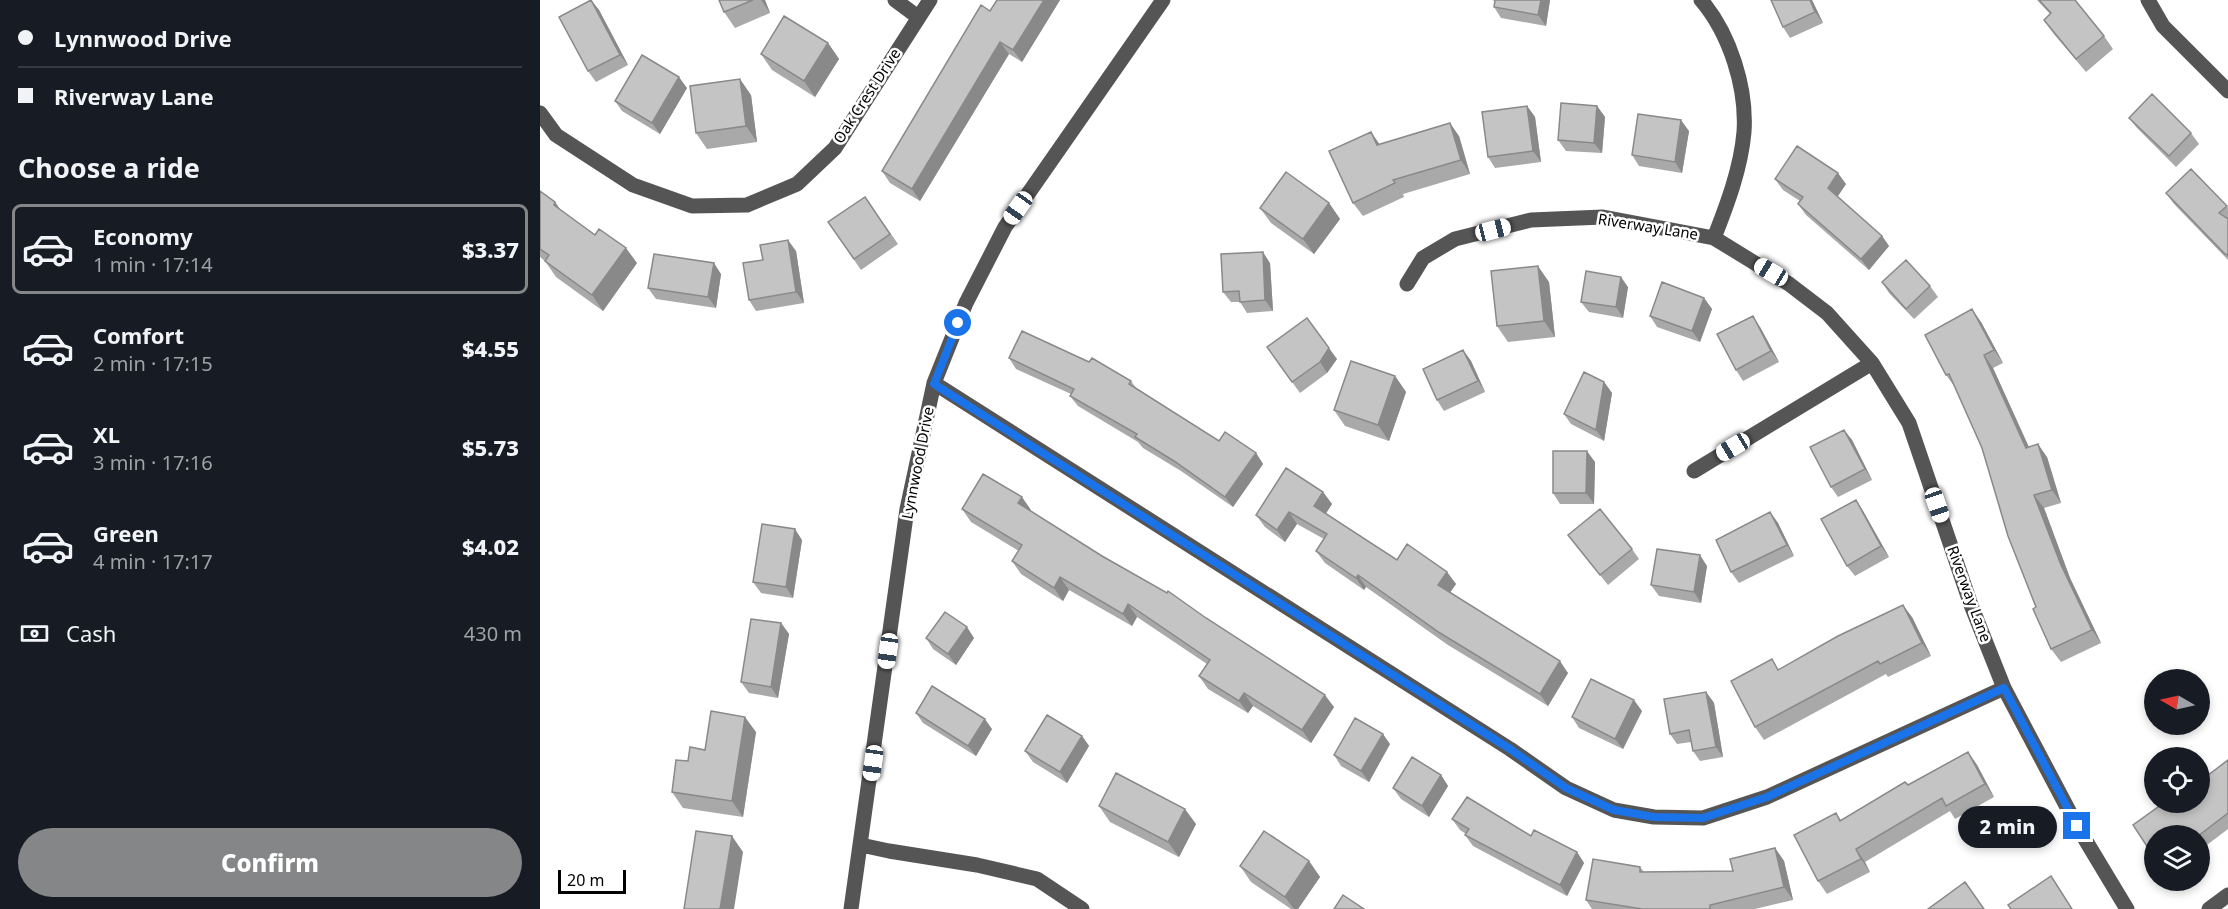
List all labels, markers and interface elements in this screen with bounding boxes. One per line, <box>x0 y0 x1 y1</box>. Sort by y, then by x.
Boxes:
text: Lynnwood Drive <box>54 23 232 53</box>
street label: Oak Crest Drive <box>828 44 904 147</box>
text: Riverway Lane <box>54 81 214 111</box>
text: Choose a ride <box>18 149 200 186</box>
car <box>1000 188 1036 228</box>
street label: Riverway Lane <box>1597 208 1700 244</box>
car <box>1473 217 1513 243</box>
text: Economy <box>93 221 192 251</box>
icon: car <box>21 222 75 276</box>
text: $3.37 <box>462 234 519 264</box>
text: 1 min · 17:14 <box>93 251 213 278</box>
car <box>1751 255 1791 289</box>
route start <box>944 309 971 336</box>
text: Comfort <box>93 320 184 350</box>
icon: car <box>21 321 75 375</box>
text: $4.55 <box>462 333 519 363</box>
text: 2 min · 17:15 <box>93 350 213 377</box>
street label: Lynnwood Drive <box>896 405 938 521</box>
text: XL <box>93 419 120 449</box>
icon: car <box>21 420 75 474</box>
car <box>1713 430 1753 464</box>
text: $5.73 <box>462 432 519 462</box>
text: 3 min · 17:16 <box>93 449 213 476</box>
car <box>1923 485 1951 525</box>
text: Green <box>93 518 159 548</box>
icon: car <box>21 519 75 573</box>
text: $4.02 <box>462 531 519 561</box>
street label: Riverway Lane <box>1943 543 1997 645</box>
text: 4 min · 17:17 <box>93 548 213 575</box>
icon: cash <box>18 617 51 650</box>
text: Cash <box>66 618 116 648</box>
text: 430 m <box>464 620 522 647</box>
car <box>877 632 899 670</box>
north arrow <box>2144 669 2210 735</box>
map controls <box>2144 669 2210 891</box>
car <box>862 744 884 782</box>
button: locate <box>2144 747 2210 813</box>
callout: 2 min <box>1957 805 2056 847</box>
route end <box>2063 812 2090 839</box>
text: 2 min <box>1980 813 2035 840</box>
button: layers <box>2144 825 2210 891</box>
button: Confirm <box>18 828 522 897</box>
scale bar <box>558 867 626 894</box>
text: 20 m <box>567 869 604 891</box>

